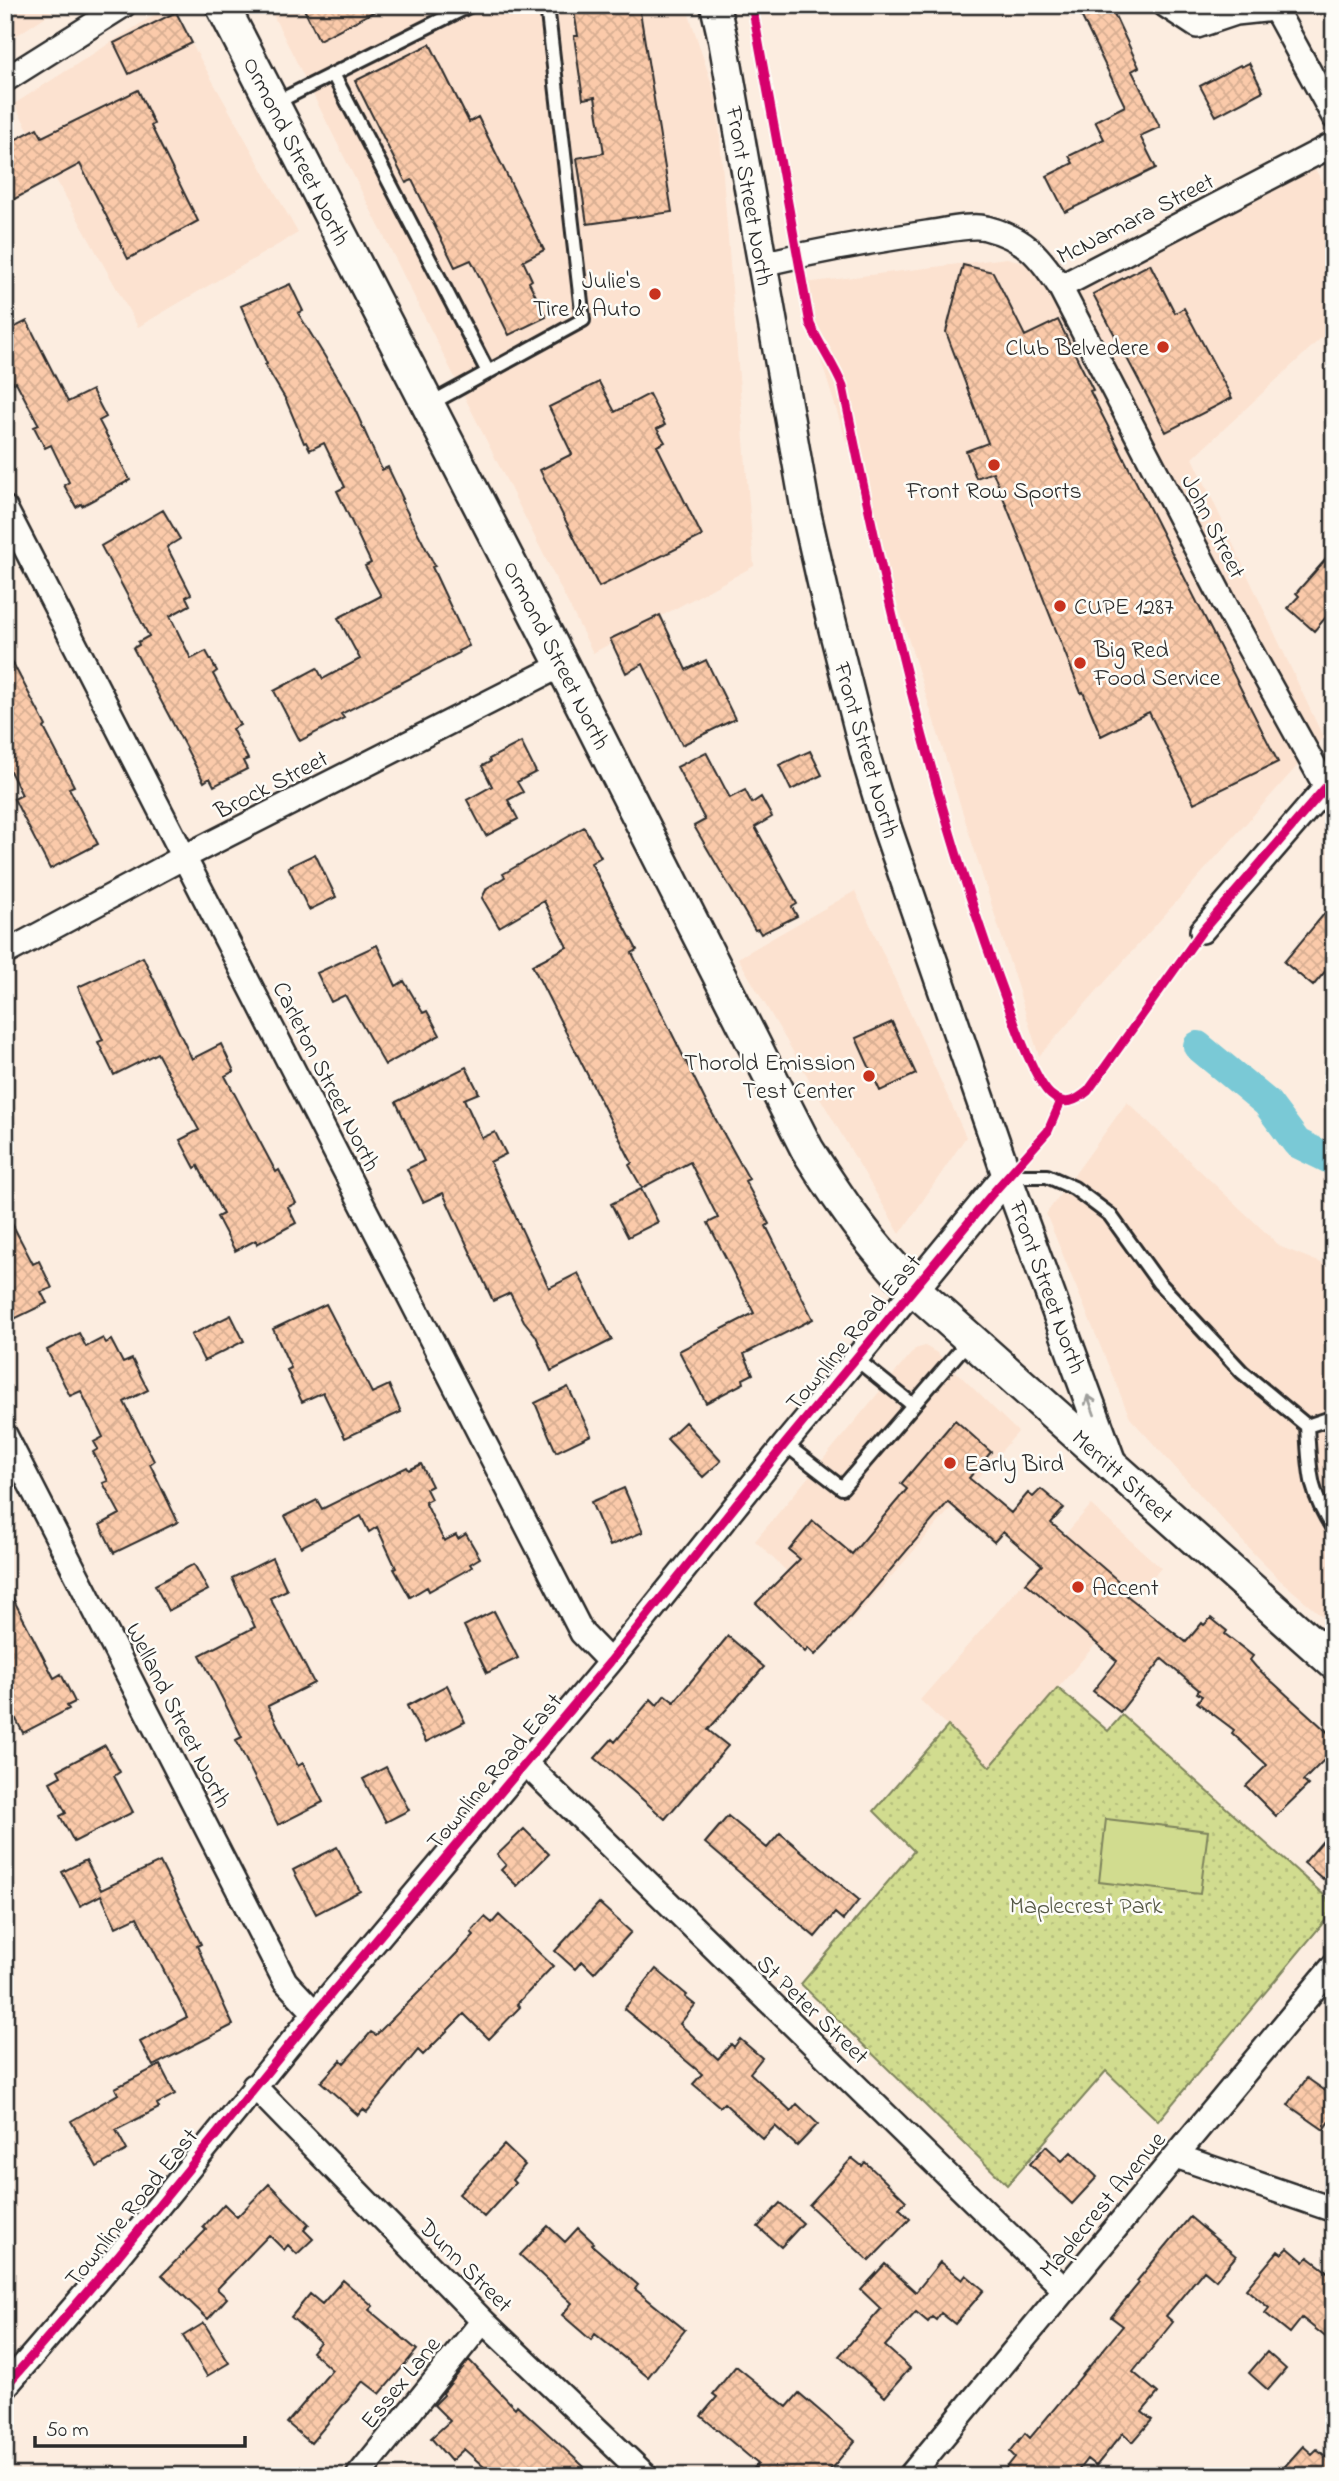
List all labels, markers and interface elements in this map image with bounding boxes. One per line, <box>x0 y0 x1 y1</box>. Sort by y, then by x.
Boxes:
street label: Ormond Street North <box>232 52 358 253</box>
street label: Front Street North <box>714 103 781 289</box>
street label: McNamara Street <box>1051 165 1221 275</box>
place label: Julie's Tire & Auto <box>533 265 641 328</box>
marker: Julie's Tire & Auto <box>647 286 663 302</box>
place label: Club Belvedere <box>1005 332 1149 367</box>
marker: Club Belvedere <box>1155 339 1171 355</box>
marker: Front Row Sports <box>986 457 1002 473</box>
street label: John Street <box>1170 469 1253 586</box>
place label: Front Row Sports <box>905 475 1082 510</box>
street label: Ormond Street North <box>492 556 618 757</box>
place label: CUPE 1287 <box>1074 591 1174 626</box>
marker: CUPE 1287 <box>1052 598 1068 614</box>
place label: Big Red Food Service <box>1093 634 1221 697</box>
marker: Big Red Food Service <box>1072 655 1088 671</box>
street label: Front Street North <box>822 658 906 843</box>
street label: Brock Street <box>208 743 335 830</box>
street label: Carleton Street North <box>262 976 388 1178</box>
place label: Thorold Emission Test Center <box>684 1047 856 1110</box>
marker: Thorold Emission Test Center <box>861 1068 877 1084</box>
street label: Front Street North <box>998 1196 1093 1379</box>
street label: Townline Road East <box>779 1247 931 1420</box>
one-way arrow <box>1084 1395 1096 1417</box>
street label: Merritt Street <box>1062 1422 1180 1533</box>
place label: Early Bird <box>964 1448 1064 1484</box>
marker: Early Bird <box>942 1455 958 1471</box>
place label: Accent <box>1092 1572 1159 1607</box>
marker: Accent <box>1070 1579 1086 1595</box>
street label: Welland Street North <box>115 1617 239 1815</box>
street label: Townline Road East <box>420 1686 572 1859</box>
park label: Maplecrest Park <box>1009 1890 1163 1925</box>
street label: St Peter Street <box>747 1948 876 2074</box>
street label: Townline Road East <box>58 2121 208 2296</box>
street label: Maplecrest Avenue <box>1032 2125 1176 2286</box>
street label: Dunn Street <box>408 2211 520 2322</box>
street label: Essex Lane <box>353 2329 451 2438</box>
scale bar <box>35 2404 245 2448</box>
text: 50 m <box>46 2416 89 2446</box>

